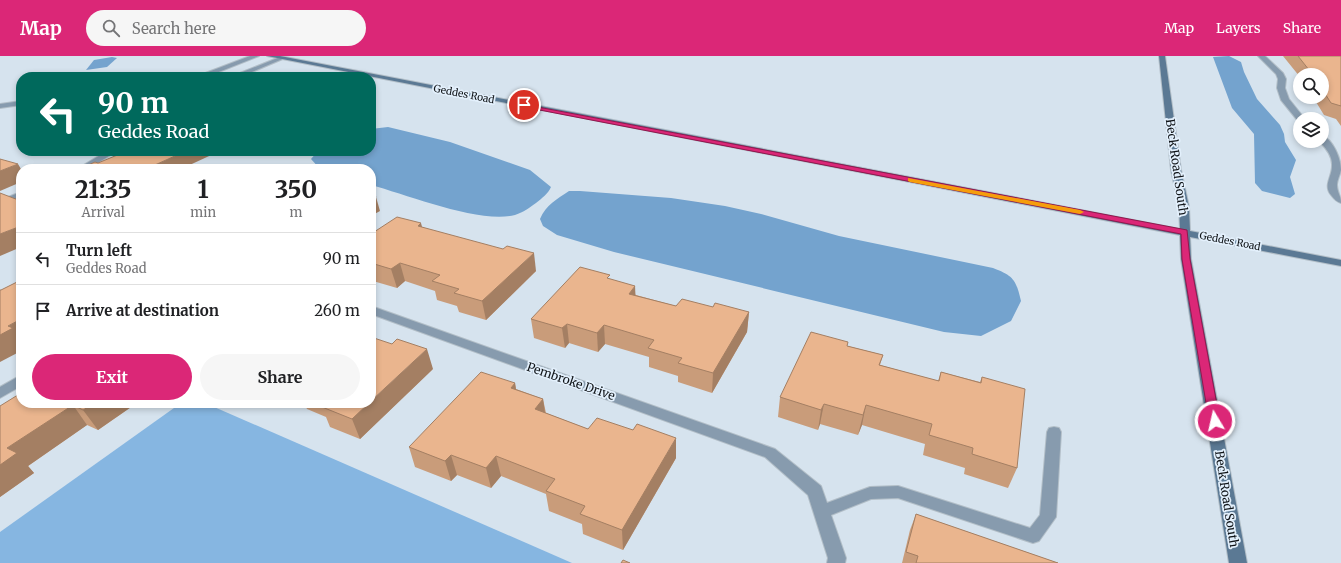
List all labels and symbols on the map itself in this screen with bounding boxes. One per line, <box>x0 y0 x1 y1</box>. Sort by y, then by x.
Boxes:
street label: Geddes Road <box>432 82 496 106</box>
pin <box>507 88 541 122</box>
street label: Beck Road South <box>1163 118 1191 216</box>
street label: Geddes Road <box>1198 229 1262 253</box>
street label: Pembroke Drive <box>525 359 617 403</box>
position arrow <box>1194 400 1236 442</box>
street label: Beck Road South <box>1212 450 1242 548</box>

